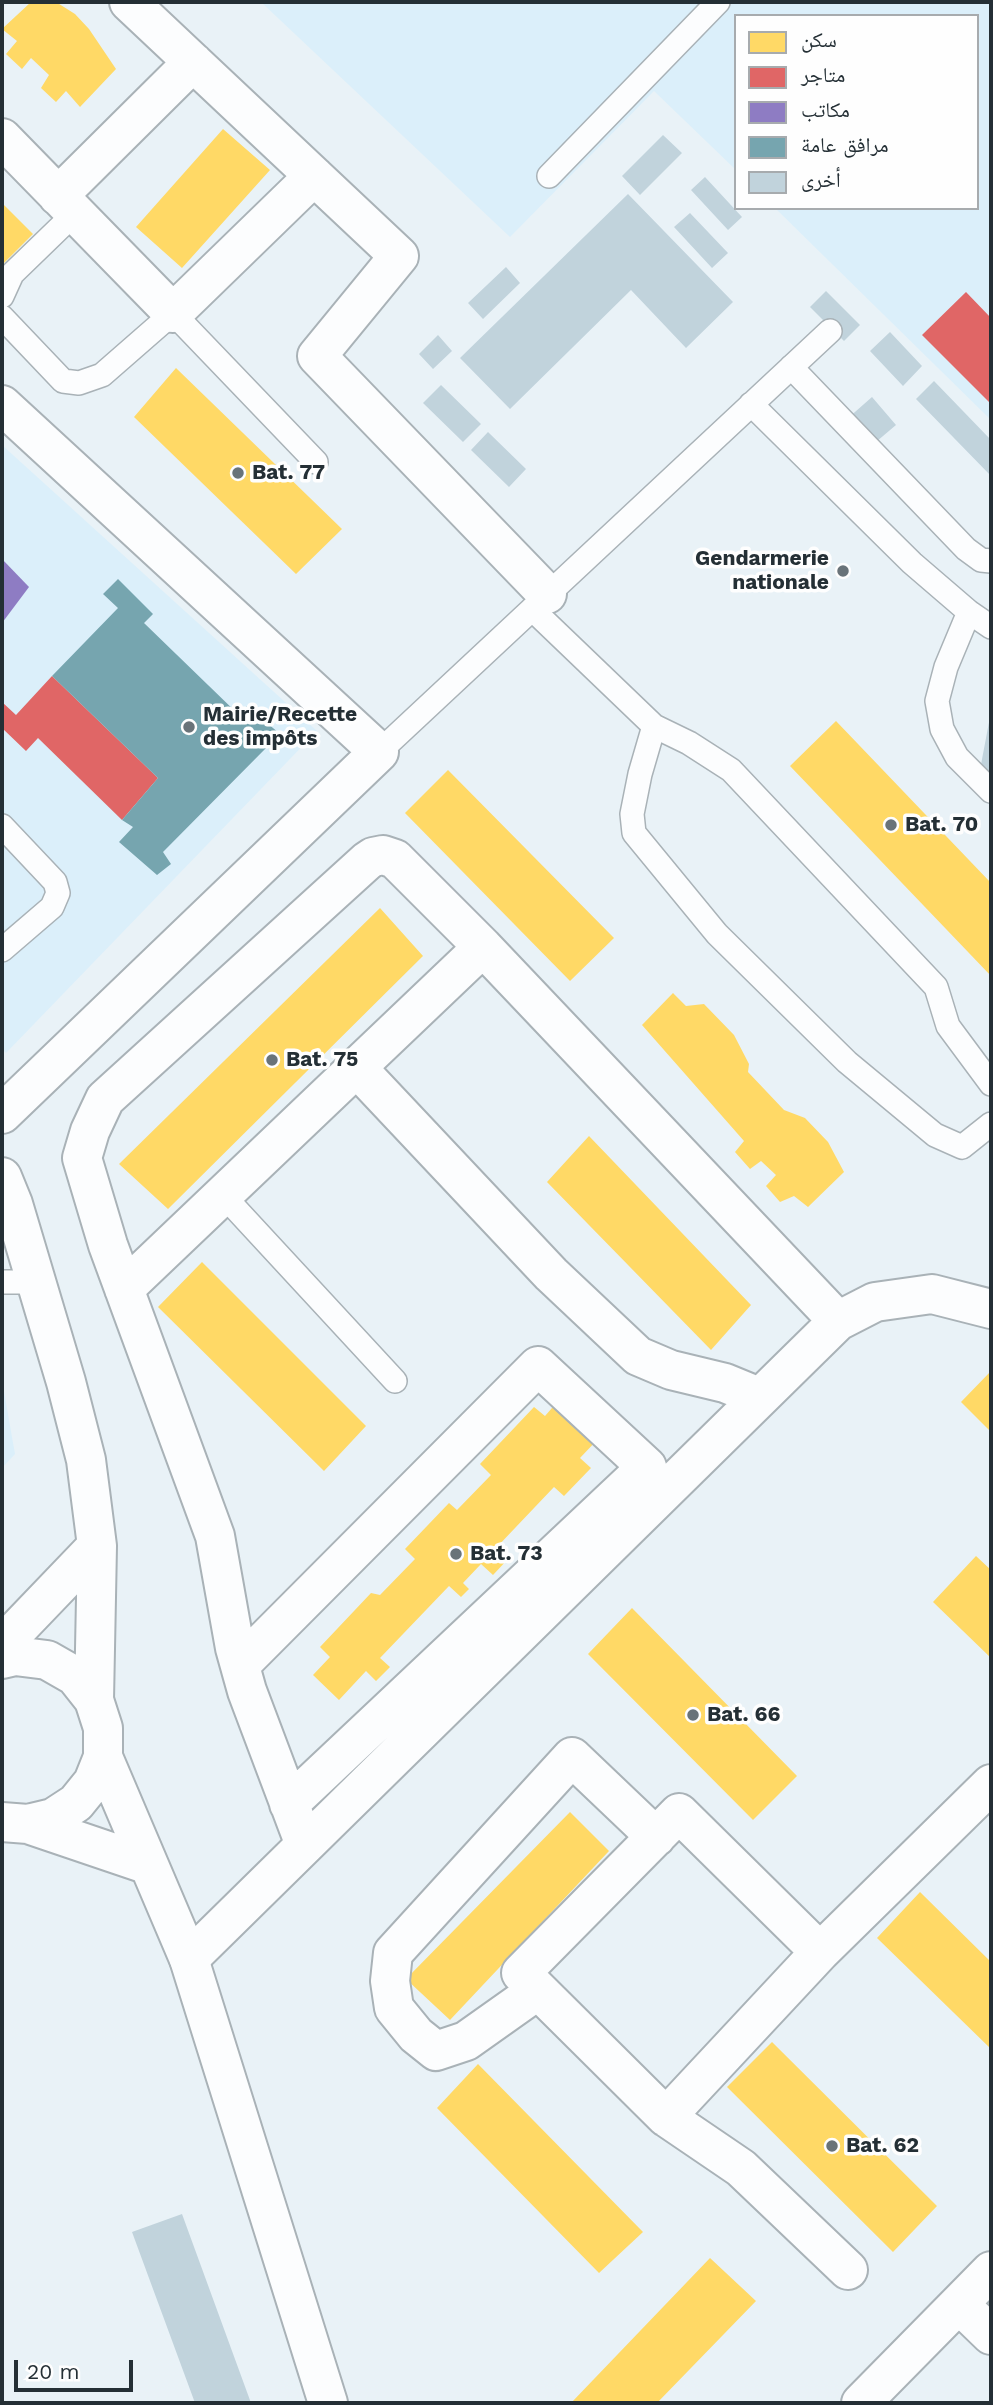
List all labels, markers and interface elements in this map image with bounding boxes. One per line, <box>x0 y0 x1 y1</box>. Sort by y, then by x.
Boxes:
legend <box>734 14 979 210</box>
text: سكن <box>801 27 837 52</box>
text: متاجر <box>801 62 845 87</box>
text: مكاتب <box>801 97 850 122</box>
text: مرافق عامة <box>801 132 889 157</box>
text: أخرى <box>801 167 841 192</box>
place label: Bat. 77 <box>252 460 325 486</box>
marker: Bat. 77 <box>230 465 246 481</box>
place label: Gendarmerie nationale <box>695 546 829 596</box>
marker: Gendarmerie nationale <box>835 563 851 579</box>
place label: Mairie/Recette des impôts <box>203 702 357 752</box>
marker: Mairie/Recette des impôts <box>181 719 197 735</box>
place label: Bat. 70 <box>905 812 978 838</box>
marker: Bat. 70 <box>883 817 899 833</box>
place label: Bat. 75 <box>286 1047 358 1073</box>
marker: Bat. 75 <box>264 1052 280 1068</box>
place label: Bat. 73 <box>470 1541 543 1567</box>
marker: Bat. 73 <box>448 1546 464 1562</box>
place label: Bat. 66 <box>707 1702 780 1728</box>
marker: Bat. 66 <box>685 1707 701 1723</box>
place label: Bat. 62 <box>846 2133 919 2159</box>
marker: Bat. 62 <box>824 2138 840 2154</box>
scale bar <box>18 2346 136 2390</box>
text: 20 m <box>27 2359 79 2384</box>

